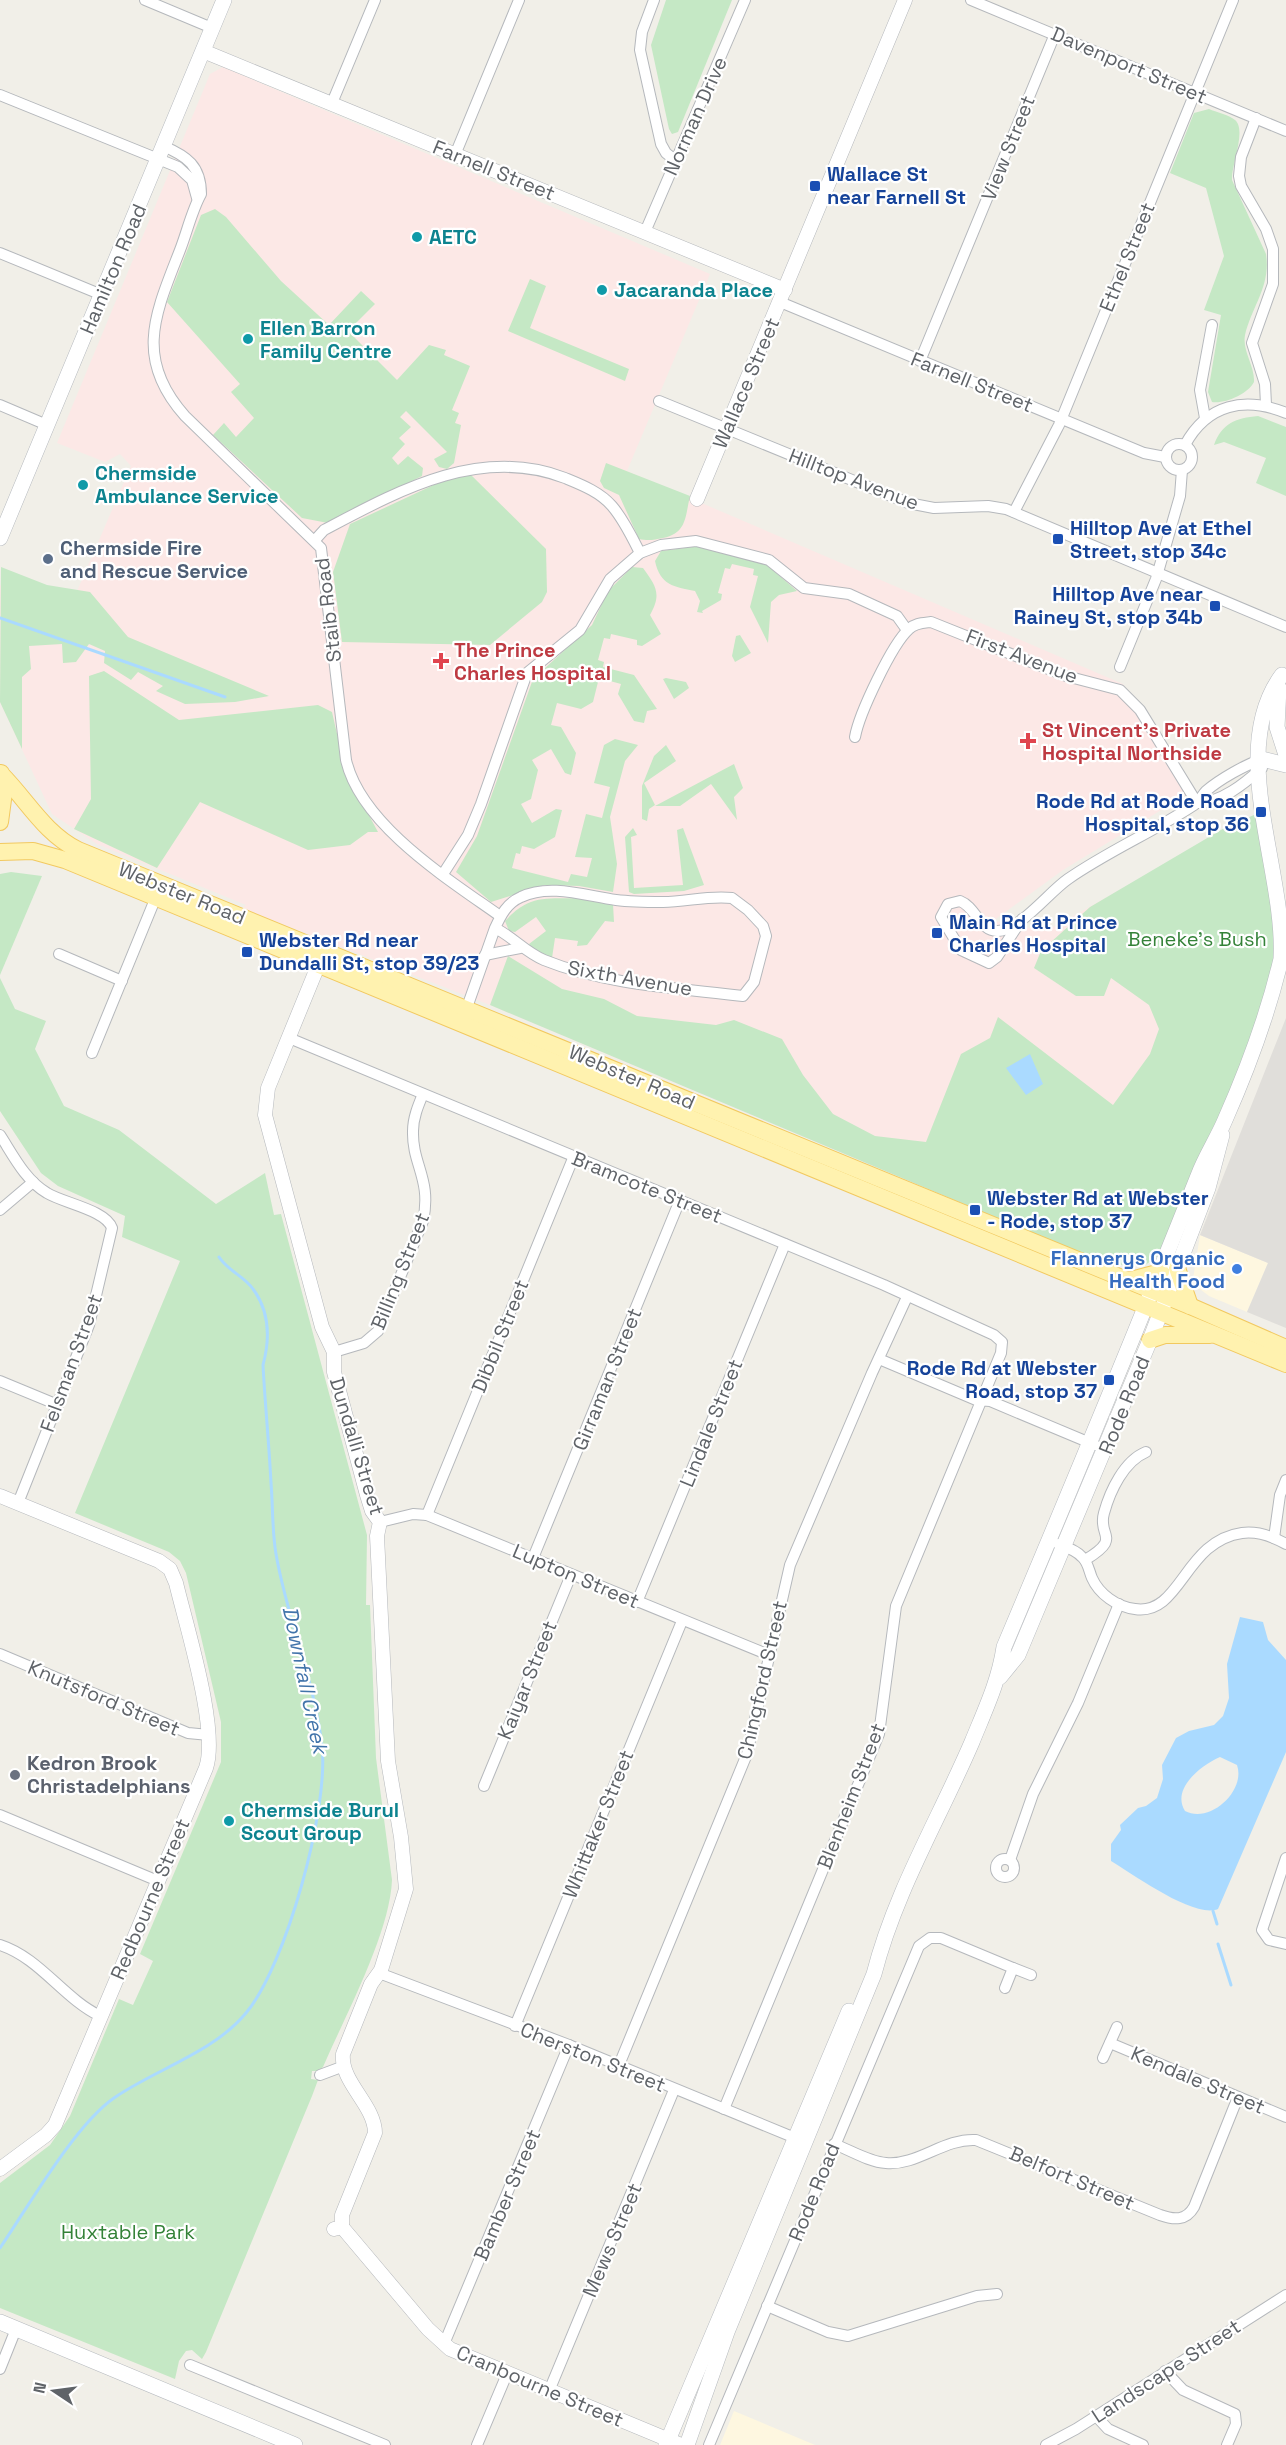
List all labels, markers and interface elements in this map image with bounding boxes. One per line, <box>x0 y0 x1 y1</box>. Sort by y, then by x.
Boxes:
street label: Davenport Street <box>1047 20 1211 110</box>
street label: Norman Drive <box>657 53 733 179</box>
street label: View Street <box>975 92 1041 204</box>
street label: Farnell Street <box>429 134 559 206</box>
place label: Wallace St near Farnell St <box>827 161 966 210</box>
marker: Wallace St near Farnell St <box>808 179 822 193</box>
street label: Ethel Street <box>1093 198 1161 316</box>
street label: Hamilton Road <box>74 200 152 338</box>
place label: AETC <box>429 224 477 250</box>
marker: AETC <box>410 230 424 244</box>
place label: Jacaranda Place <box>614 277 773 303</box>
marker: Jacaranda Place <box>595 283 609 297</box>
street label: Wallace Street <box>707 314 785 452</box>
place label: Ellen Barron Family Centre <box>260 315 392 364</box>
marker: Ellen Barron Family Centre <box>241 332 255 346</box>
street label: Farnell Street <box>907 346 1037 418</box>
street label: Hilltop Avenue <box>785 442 923 516</box>
place label: Chermside Ambulance Service <box>95 460 279 509</box>
marker: Chermside Ambulance Service <box>76 478 90 492</box>
place label: Hilltop Ave at Ethel Street, stop 34c <box>1070 515 1252 564</box>
marker: Hilltop Ave at Ethel Street, stop 34c <box>1051 532 1065 546</box>
place label: Chermside Fire and Rescue Service <box>60 535 248 584</box>
marker: Chermside Fire and Rescue Service <box>41 552 55 566</box>
street label: Staib Road <box>309 556 347 664</box>
place label: Hilltop Ave near Rainey St, stop 34b <box>1014 581 1203 630</box>
marker: Hilltop Ave near Rainey St, stop 34b <box>1208 599 1222 613</box>
street label: First Avenue <box>962 623 1082 689</box>
place label: The Prince Charles Hospital <box>454 637 611 686</box>
marker: The Prince Charles Hospital <box>432 652 450 670</box>
place label: St Vincent's Private Hospital Northside <box>1042 717 1231 766</box>
marker: St Vincent's Private Hospital Northside <box>1019 732 1037 750</box>
place label: Rode Rd at Rode Road Hospital, stop 36 <box>1036 788 1249 837</box>
marker: Rode Rd at Rode Road Hospital, stop 36 <box>1254 805 1268 819</box>
street label: Webster Road <box>115 856 249 930</box>
place label: Main Rd at Prince Charles Hospital <box>949 909 1117 958</box>
marker: Main Rd at Prince Charles Hospital <box>930 926 944 940</box>
park label: Beneke's Bush <box>1127 926 1267 952</box>
place label: Webster Rd near Dundalli St, stop 39/23 <box>259 927 479 976</box>
marker: Webster Rd near Dundalli St, stop 39/23 <box>240 945 254 959</box>
street label: Sixth Avenue <box>566 954 694 1002</box>
street label: Webster Road <box>565 1039 699 1115</box>
street label: Bramcote Street <box>568 1145 726 1229</box>
place label: Webster Rd at Webster - Rode, stop 37 <box>987 1185 1209 1234</box>
marker: Webster Rd at Webster - Rode, stop 37 <box>968 1203 982 1217</box>
street label: Billing Street <box>365 1209 435 1333</box>
place label: Flannerys Organic Health Food <box>1051 1245 1225 1294</box>
marker: Flannerys Organic Health Food <box>1230 1262 1244 1276</box>
street label: Dibbil Street <box>465 1276 535 1396</box>
street label: Felsman Street <box>34 1290 108 1436</box>
street label: Girraman Street <box>567 1304 647 1454</box>
street label: Rode Road <box>1092 1352 1156 1458</box>
street label: Lindale Street <box>674 1355 748 1491</box>
place label: Rode Rd at Webster Road, stop 37 <box>907 1355 1097 1404</box>
marker: Rode Rd at Webster Road, stop 37 <box>1102 1373 1116 1387</box>
street label: Dundalli Street <box>324 1374 390 1518</box>
street label: Lupton Street <box>509 1538 643 1614</box>
street label: Chingford Street <box>731 1598 793 1762</box>
water label: Downfall Creek <box>277 1604 335 1759</box>
street label: Kaiyar Street <box>491 1617 563 1743</box>
street label: Knutsford Street <box>24 1654 184 1742</box>
street label: Blenheim Street <box>811 1719 891 1873</box>
street label: Whittaker Street <box>556 1746 640 1902</box>
place label: Kedron Brook Christadelphians <box>27 1750 191 1799</box>
marker: Kedron Brook Christadelphians <box>8 1768 22 1782</box>
place label: Chermside Burul Scout Group <box>241 1797 399 1846</box>
street label: Redbourne Street <box>104 1814 196 1984</box>
marker: Chermside Burul Scout Group <box>222 1814 236 1828</box>
street label: Cherston Street <box>517 2016 669 2098</box>
street label: Kendale Street <box>1127 2040 1269 2120</box>
street label: Bamber Street <box>468 2125 546 2265</box>
street label: Rode Road <box>782 2139 846 2245</box>
street label: Belfort Street <box>1005 2140 1139 2216</box>
street label: Mews Street <box>576 2179 648 2301</box>
park label: Huxtable Park <box>61 2219 195 2245</box>
street label: Landscape Street <box>1087 2313 1245 2429</box>
street label: Cranbourne Street <box>452 2339 628 2433</box>
north arrow <box>24 2361 84 2421</box>
text: N <box>28 2380 51 2395</box>

